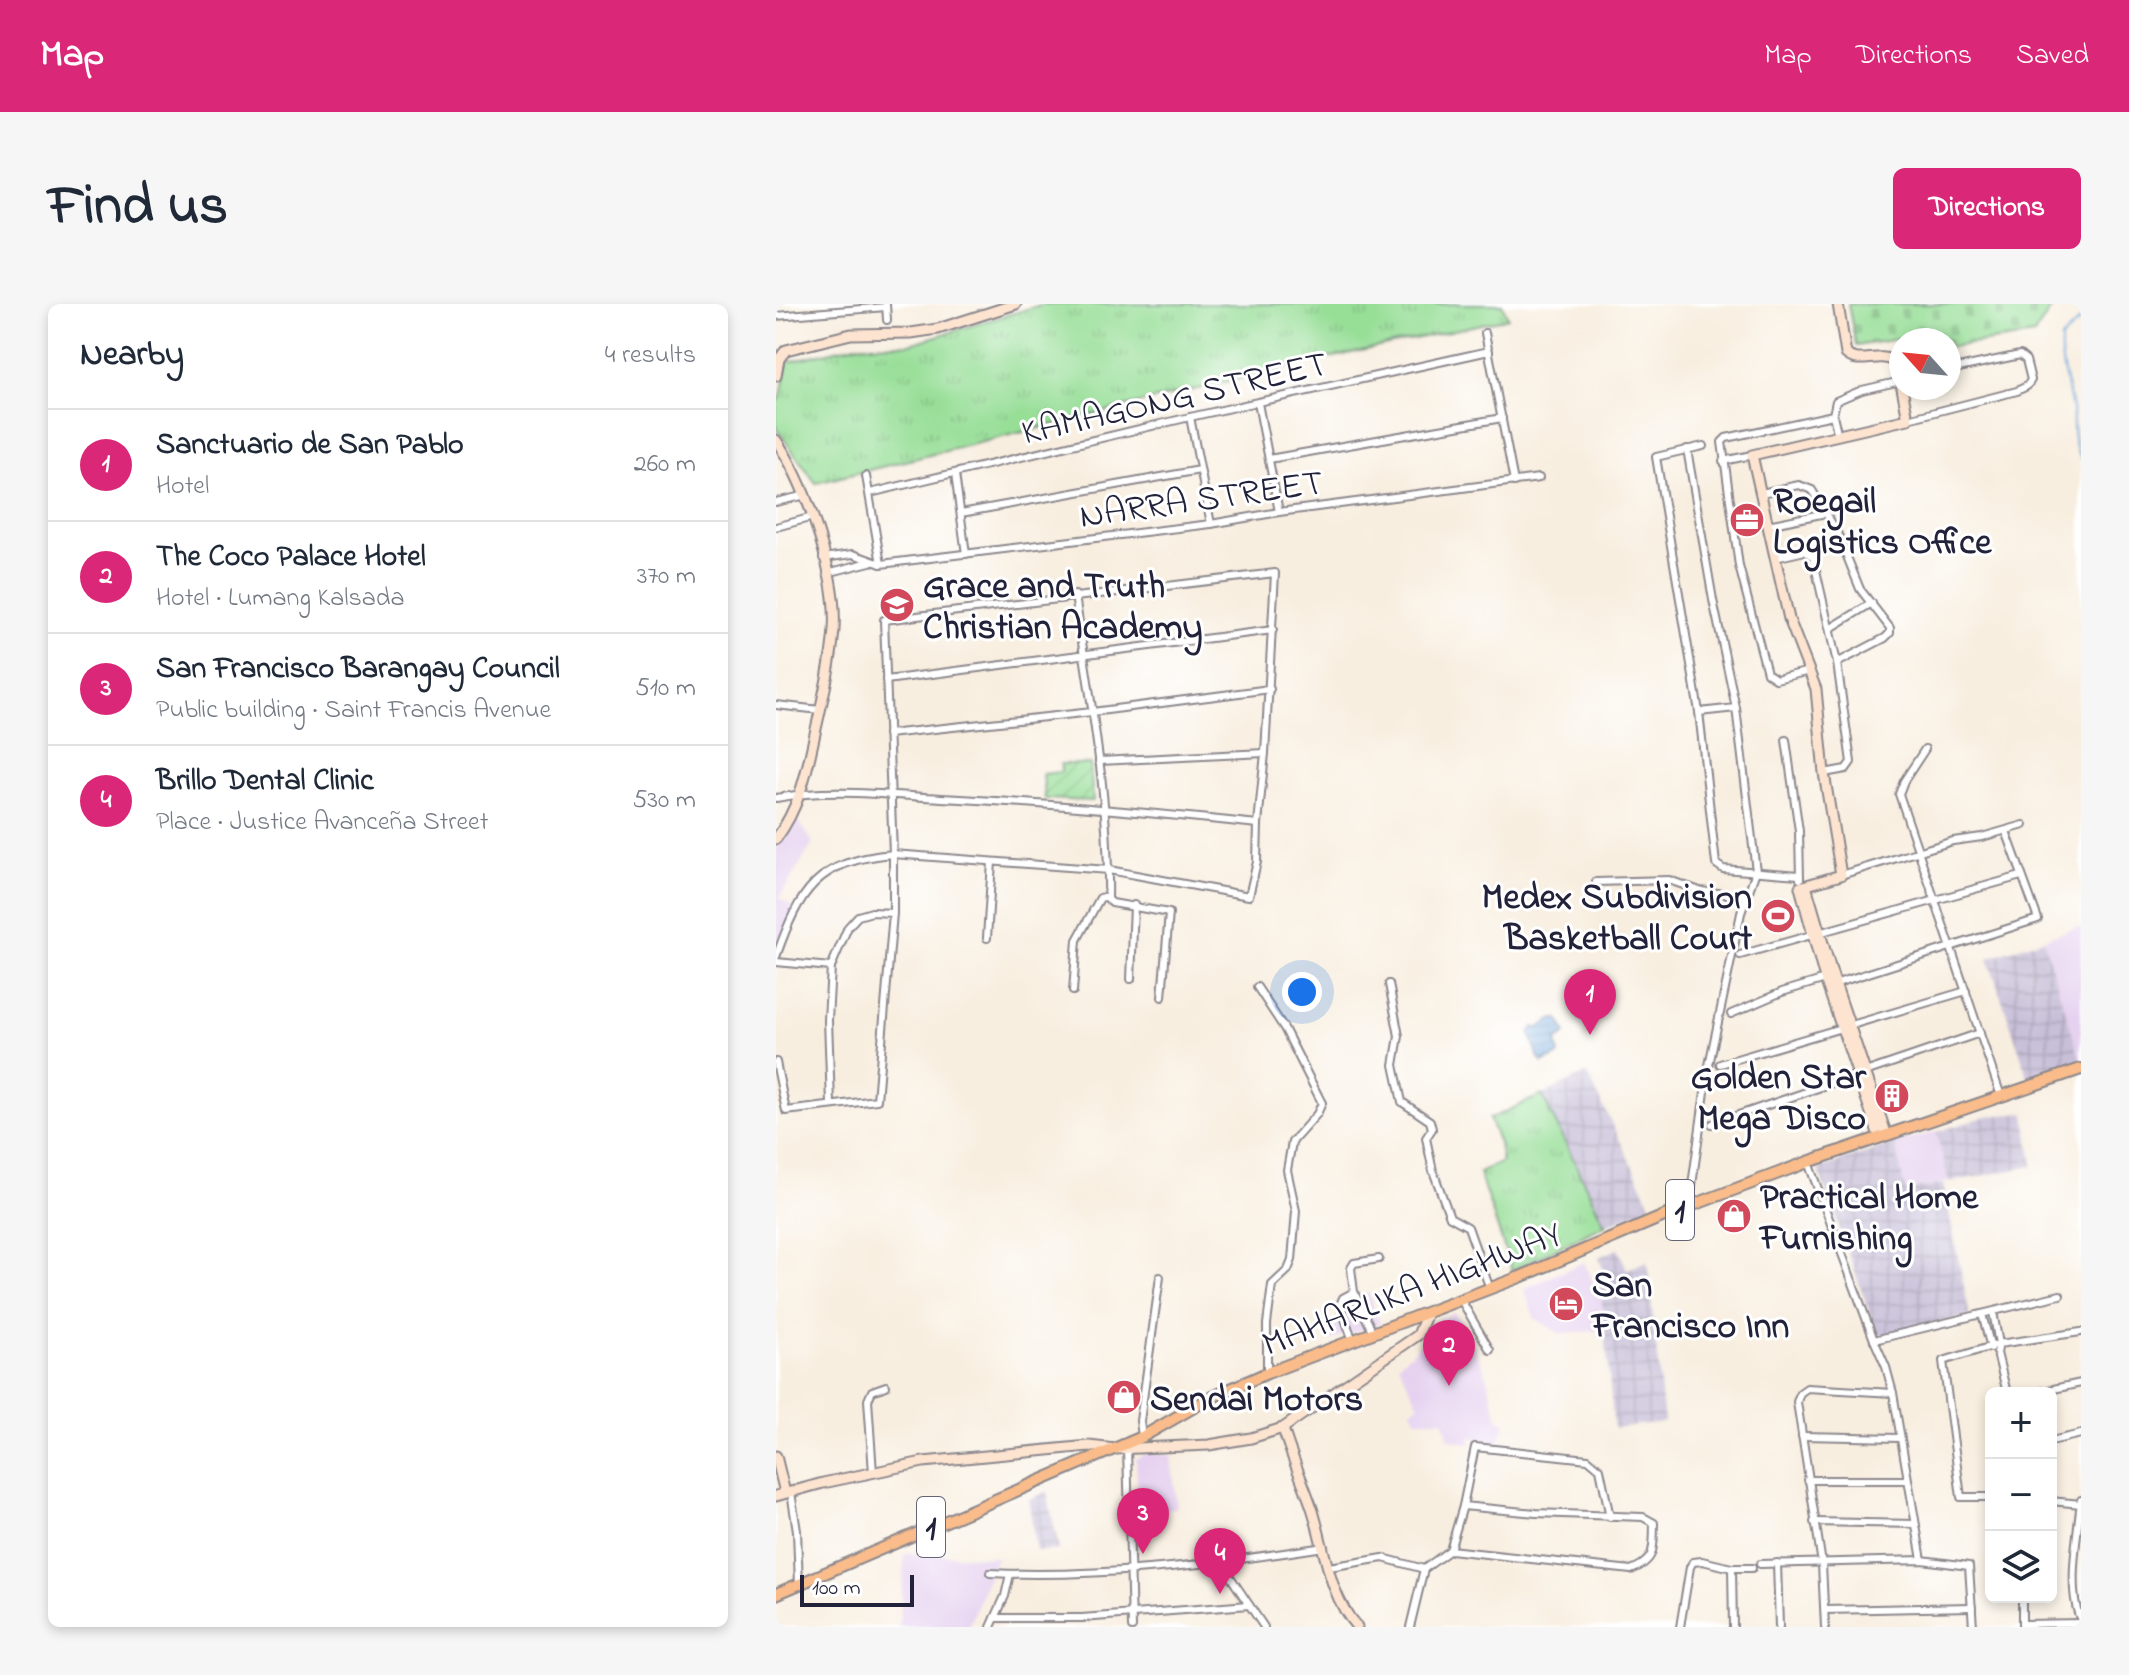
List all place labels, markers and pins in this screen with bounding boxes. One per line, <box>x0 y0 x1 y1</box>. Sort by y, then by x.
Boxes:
place label: Roegail Logistics Office <box>1773 477 1992 572</box>
office icon: Roegail Logistics Office <box>1728 501 1766 539</box>
place label: Grace and Truth Christian Academy <box>923 562 1203 656</box>
school or university icon: Grace and Truth Christian Academy <box>878 586 916 624</box>
place label: Medex Subdivision Basketball Court <box>1482 873 1753 967</box>
sports icon: Medex Subdivision Basketball Court <box>1759 897 1797 935</box>
pin: 1 <box>1564 969 1616 1035</box>
place label: Golden Star Mega Disco <box>1691 1053 1867 1148</box>
building icon: Golden Star Mega Disco <box>1873 1077 1911 1115</box>
place label: Practical Home Furnishing <box>1758 1173 1979 1268</box>
shop icon: Practical Home Furnishing <box>1715 1197 1753 1235</box>
place label: San Francisco Inn <box>1590 1261 1789 1355</box>
hotel icon: San Francisco Inn <box>1547 1285 1585 1323</box>
pin: 2 <box>1423 1320 1475 1386</box>
place label: Sendai Motors <box>1150 1375 1363 1428</box>
shop icon: Sendai Motors <box>1105 1378 1143 1416</box>
pin: 3 <box>1117 1488 1169 1554</box>
pin: 4 <box>1194 1528 1246 1594</box>

